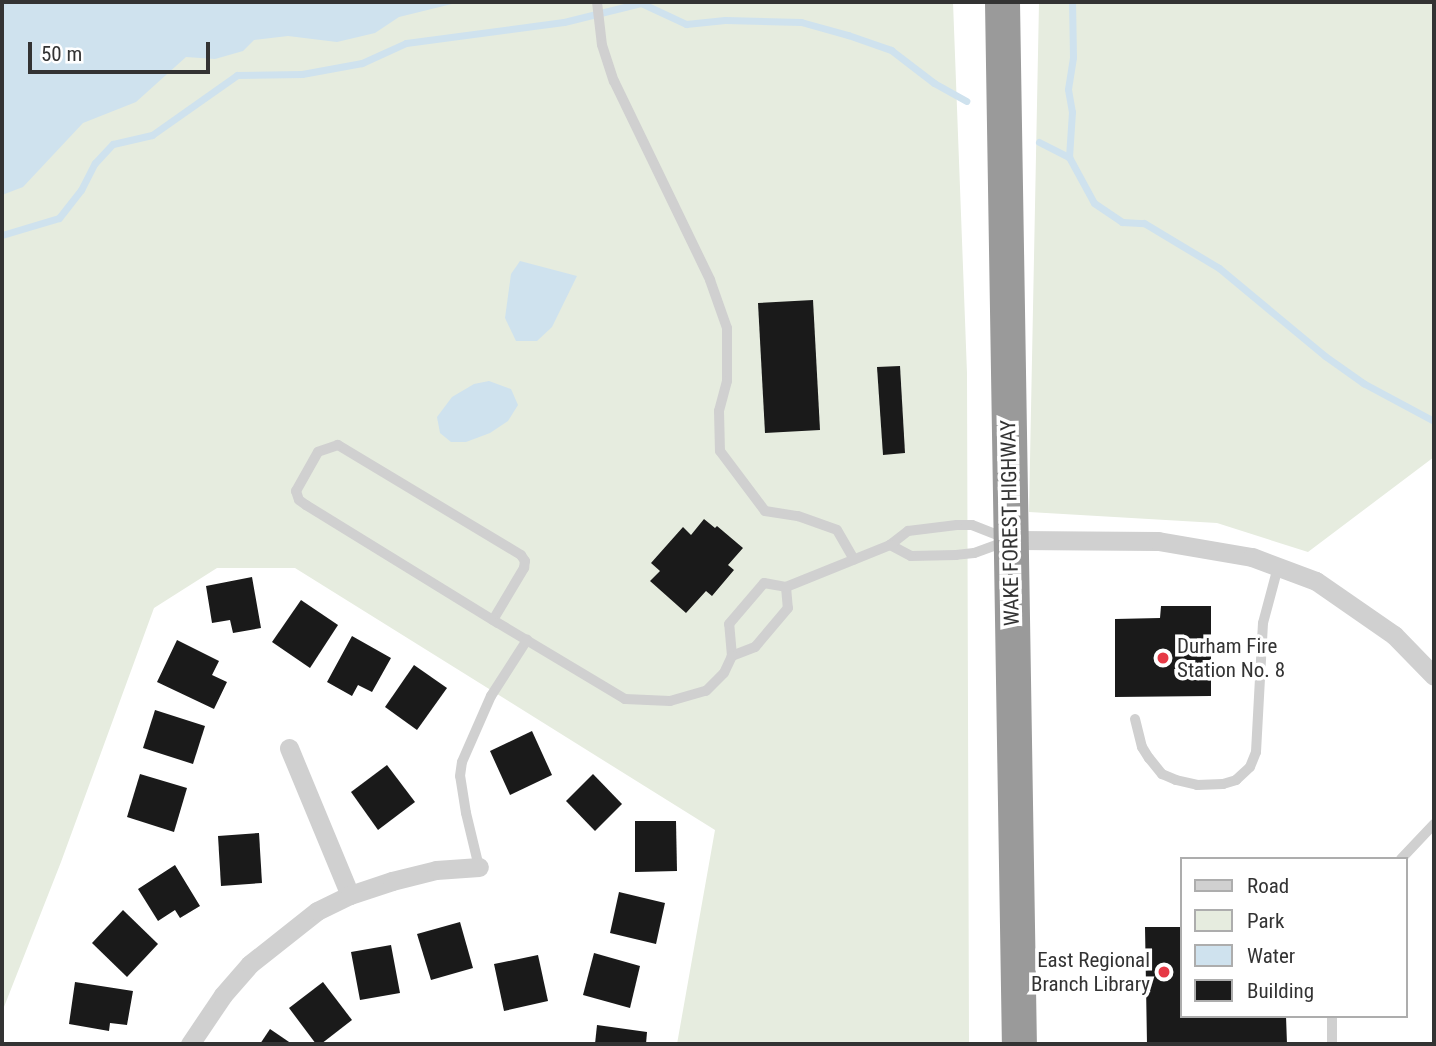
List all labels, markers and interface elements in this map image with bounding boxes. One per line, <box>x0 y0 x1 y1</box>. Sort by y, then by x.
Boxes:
scale bar <box>32 28 214 72</box>
text: 50 m <box>41 42 82 66</box>
street label: WAKE FOREST HIGHWAY <box>996 419 1024 627</box>
place label: Durham Fire Station No. 8 <box>1177 633 1285 683</box>
marker: Durham Fire Station No. 8 <box>1155 650 1171 666</box>
legend <box>1180 857 1408 1018</box>
text: Road <box>1247 874 1289 898</box>
text: Park <box>1247 909 1284 933</box>
text: Water <box>1247 944 1295 968</box>
place label: East Regional Branch Library <box>1031 947 1150 997</box>
marker: East Regional Branch Library <box>1156 964 1172 980</box>
text: Building <box>1247 979 1314 1003</box>

